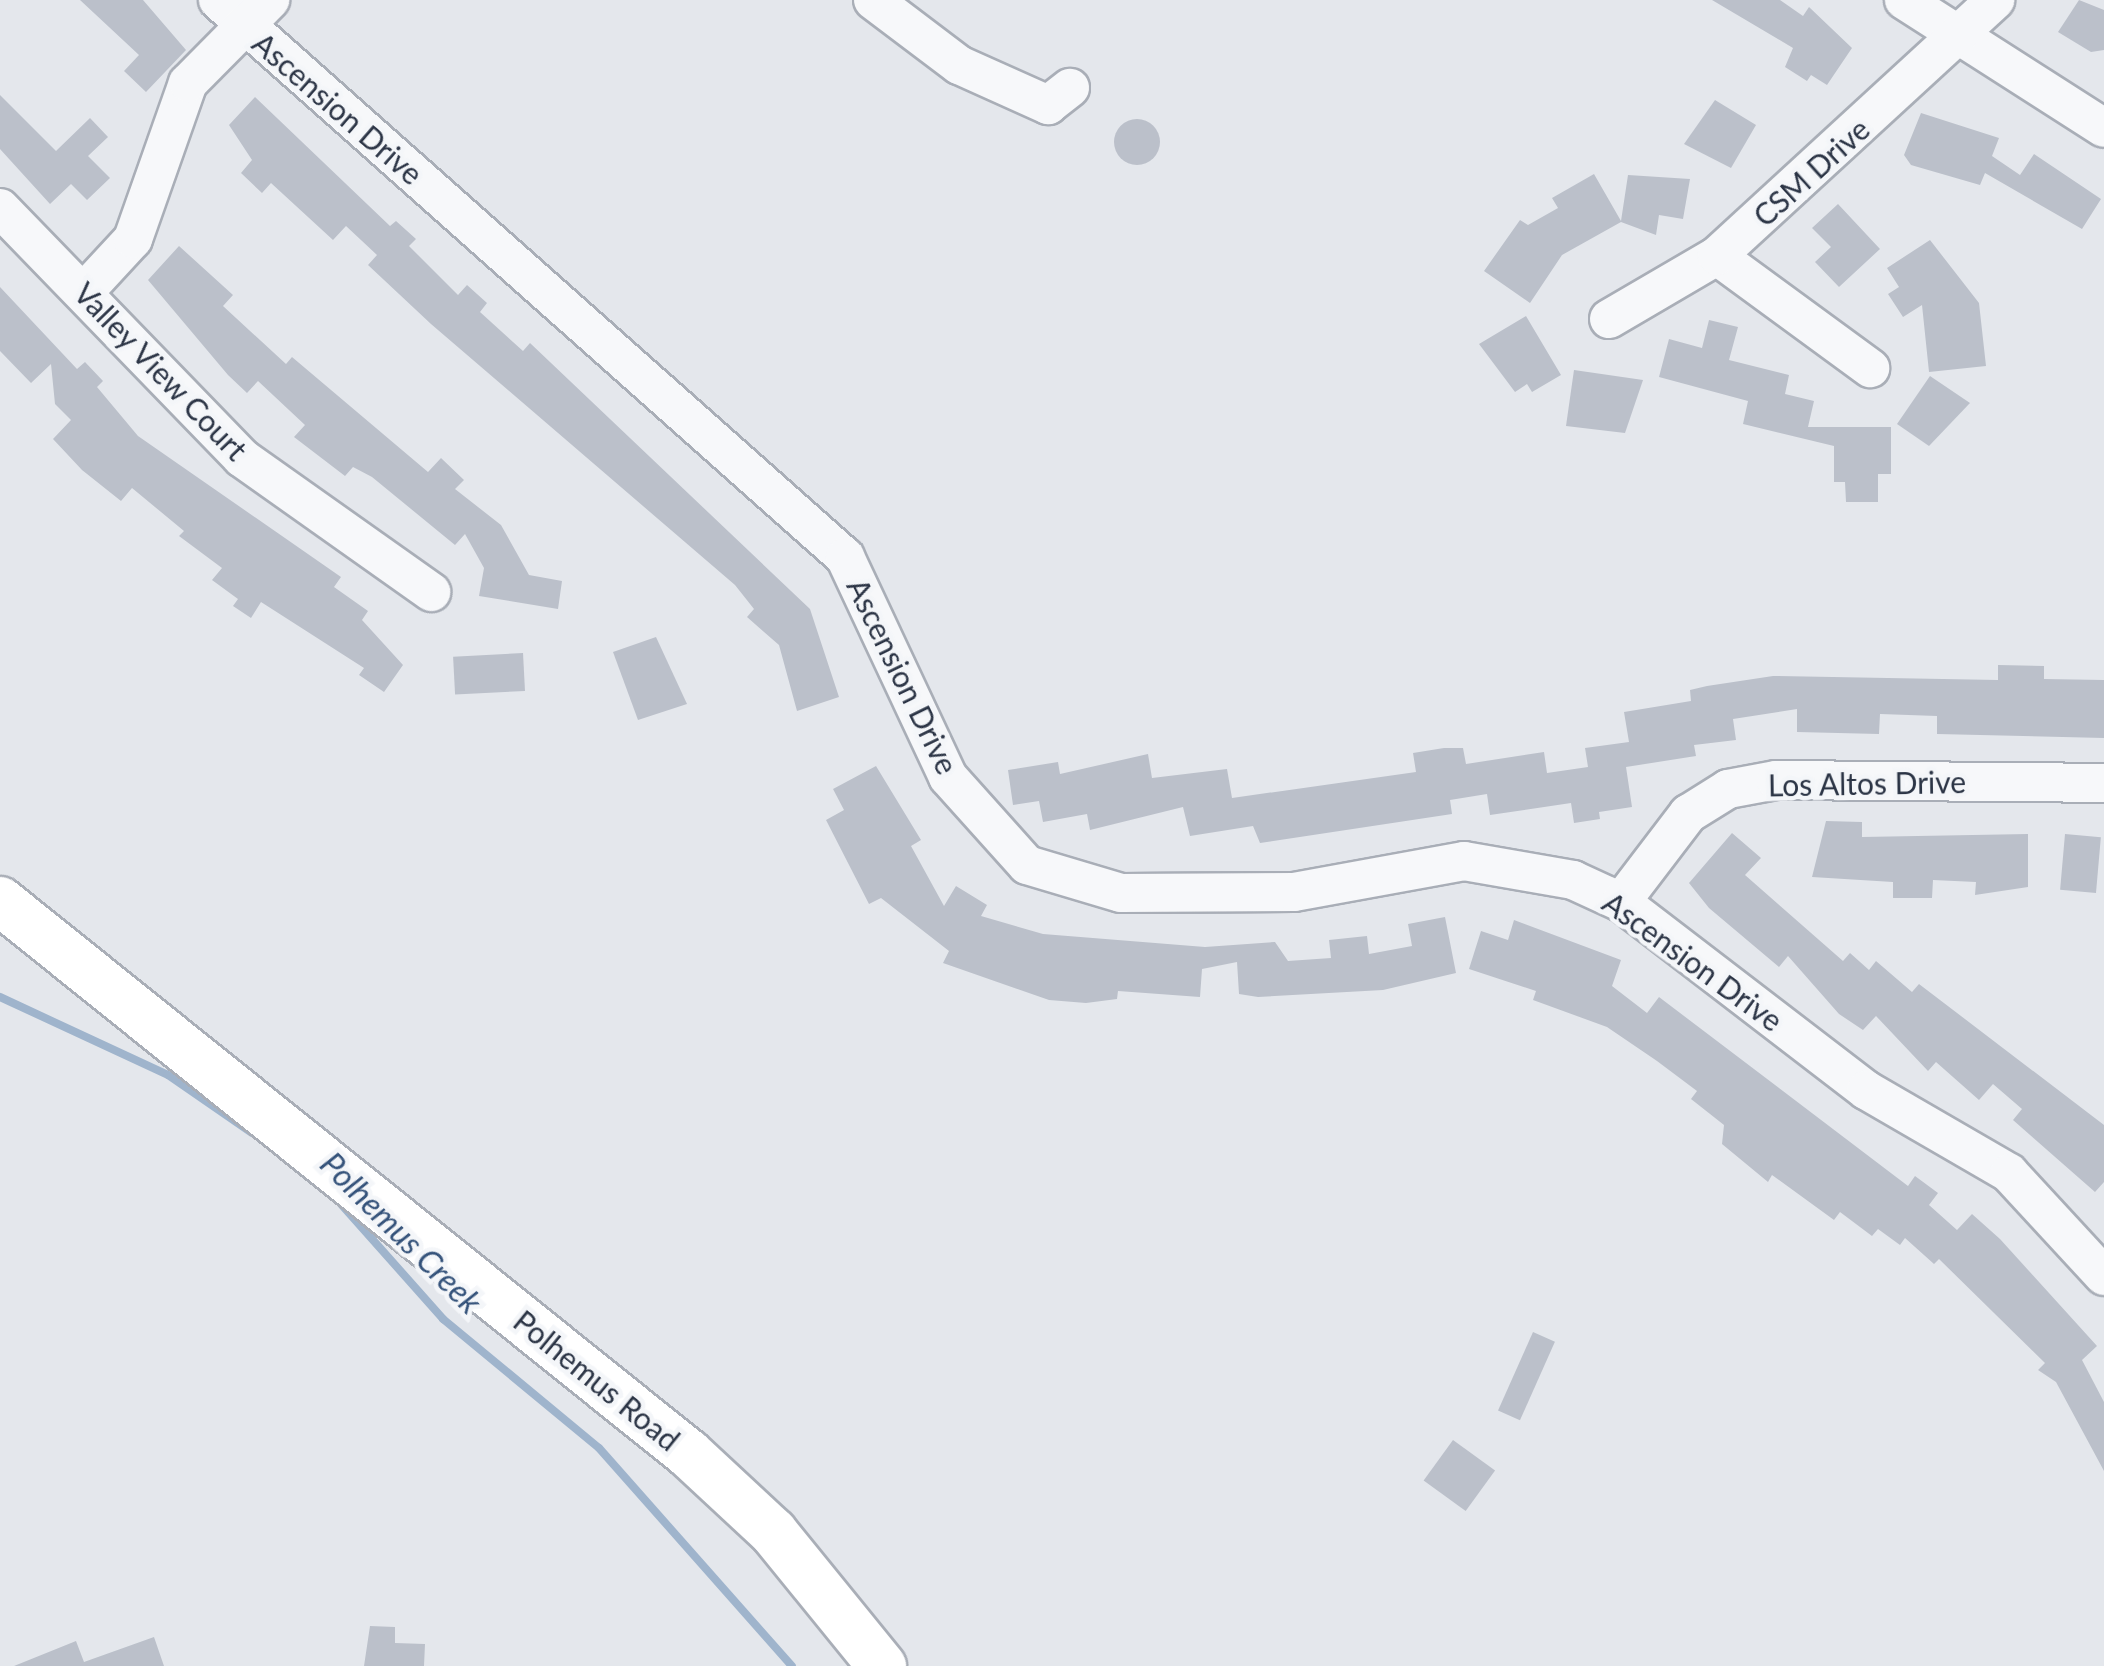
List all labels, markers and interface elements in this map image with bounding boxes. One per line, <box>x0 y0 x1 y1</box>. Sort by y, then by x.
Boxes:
street label: Ascension Drive <box>246 25 430 191</box>
street label: CSM Drive <box>1746 111 1876 233</box>
street label: Valley View Court <box>66 274 256 468</box>
street label: Ascension Drive <box>840 572 966 780</box>
street label: Los Altos Drive <box>1767 763 1967 803</box>
street label: Ascension Drive <box>1596 884 1790 1038</box>
water label: Polhemus Creek <box>313 1145 489 1321</box>
street label: Polhemus Road <box>507 1302 687 1458</box>

